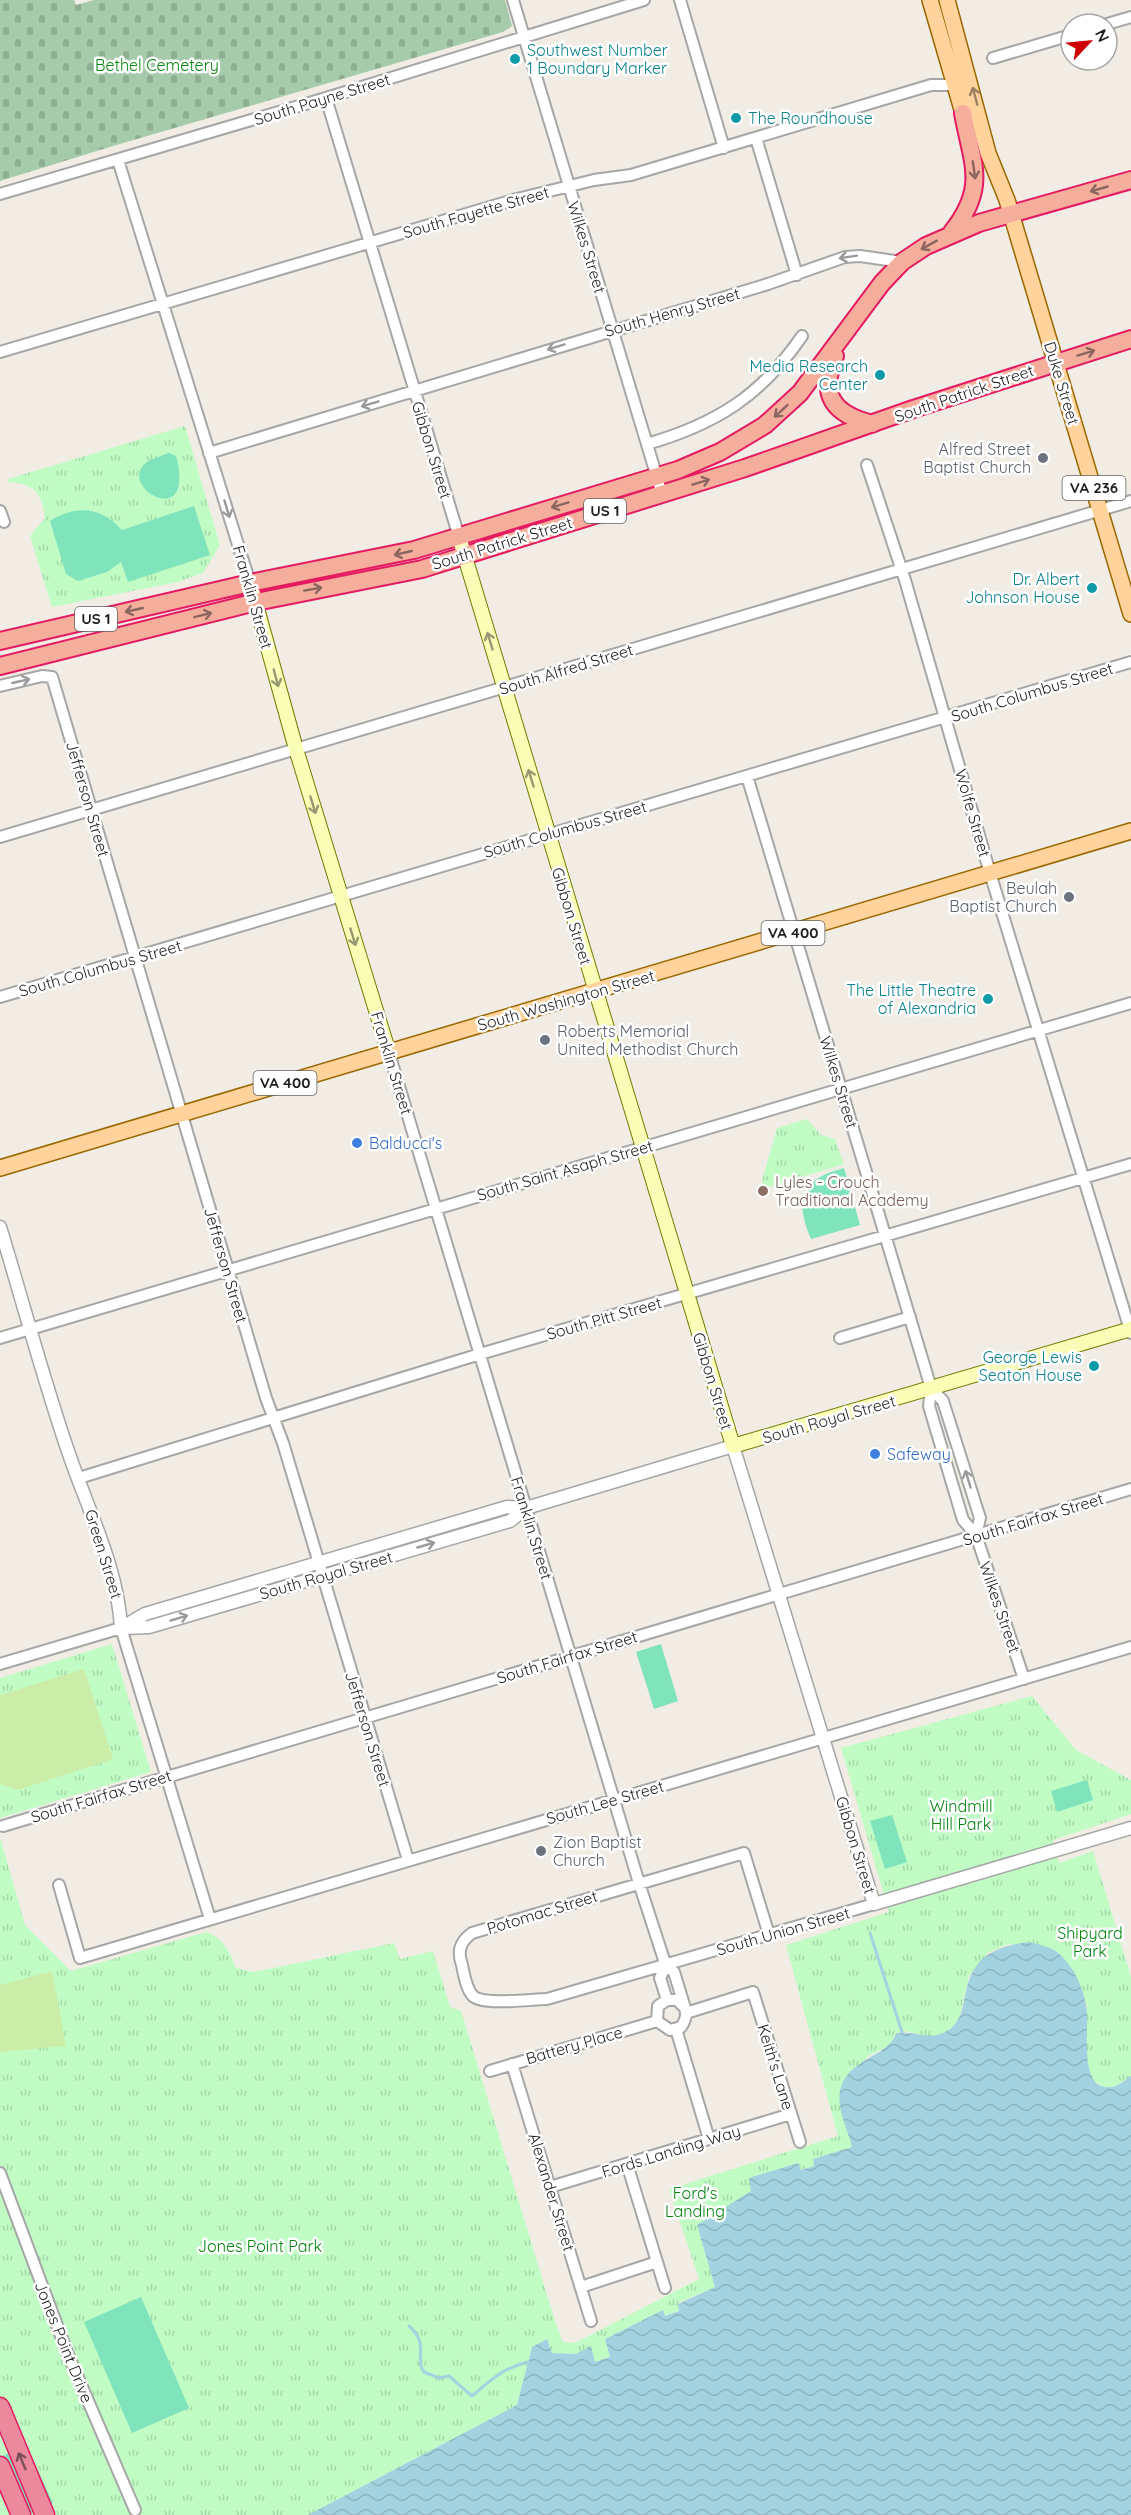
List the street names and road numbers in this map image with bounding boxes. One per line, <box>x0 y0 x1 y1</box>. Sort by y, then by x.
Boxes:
street label: South Payne Street <box>252 69 392 129</box>
street label: South Fayette Street <box>401 182 551 242</box>
street label: Wilkes Street <box>563 198 611 296</box>
street label: South Henry Street <box>602 283 742 341</box>
street label: Duke Street <box>1040 339 1084 427</box>
street label: South Patrick Street <box>892 360 1036 426</box>
street label: Gibbon Street <box>408 399 456 501</box>
road number: VA 236 <box>1062 476 1126 500</box>
road number: US 1 <box>584 499 626 523</box>
street label: South Patrick Street <box>429 512 575 574</box>
street label: Franklin Street <box>229 543 277 651</box>
road number: US 1 <box>75 607 117 631</box>
street label: South Alfred Street <box>497 639 635 699</box>
street label: South Columbus Street <box>949 658 1115 726</box>
street label: Jefferson Street <box>62 739 114 859</box>
street label: Wolfe Street <box>951 767 995 859</box>
street label: South Columbus Street <box>481 796 649 862</box>
street label: Gibbon Street <box>548 865 596 967</box>
road number: VA 400 <box>762 921 824 945</box>
street label: South Columbus Street <box>16 935 184 1001</box>
street label: South Washington Street <box>475 965 657 1035</box>
street label: Franklin Street <box>367 1009 417 1117</box>
street label: Wilkes Street <box>815 1033 863 1131</box>
road number: VA 400 <box>254 1071 316 1095</box>
street label: South Saint Asaph Street <box>475 1135 655 1205</box>
street label: Jefferson Street <box>200 1205 252 1325</box>
street label: South Pitt Street <box>544 1292 664 1344</box>
street label: Gibbon Street <box>689 1330 737 1432</box>
street label: South Royal Street <box>760 1390 898 1448</box>
street label: Franklin Street <box>507 1474 557 1582</box>
street label: South Fairfax Street <box>960 1488 1106 1550</box>
street label: Green Street <box>81 1507 127 1601</box>
street label: South Royal Street <box>257 1546 395 1604</box>
street label: Wilkes Street <box>975 1559 1025 1655</box>
street label: South Fairfax Street <box>494 1626 640 1688</box>
street label: Jefferson Street <box>341 1669 395 1789</box>
street label: South Fairfax Street <box>28 1765 174 1827</box>
street label: South Lee Street <box>544 1776 666 1828</box>
street label: Gibbon Street <box>832 1794 880 1896</box>
street label: Potomac Street <box>484 1886 600 1938</box>
street label: South Union Street <box>714 1902 852 1960</box>
street label: Battery Place <box>523 2022 625 2068</box>
street label: Keith's Lane <box>753 2022 799 2112</box>
street label: Fords Landing Way <box>599 2120 743 2182</box>
street label: Alexander Street <box>525 2131 579 2253</box>
street label: Jones Point Drive <box>31 2278 97 2406</box>

